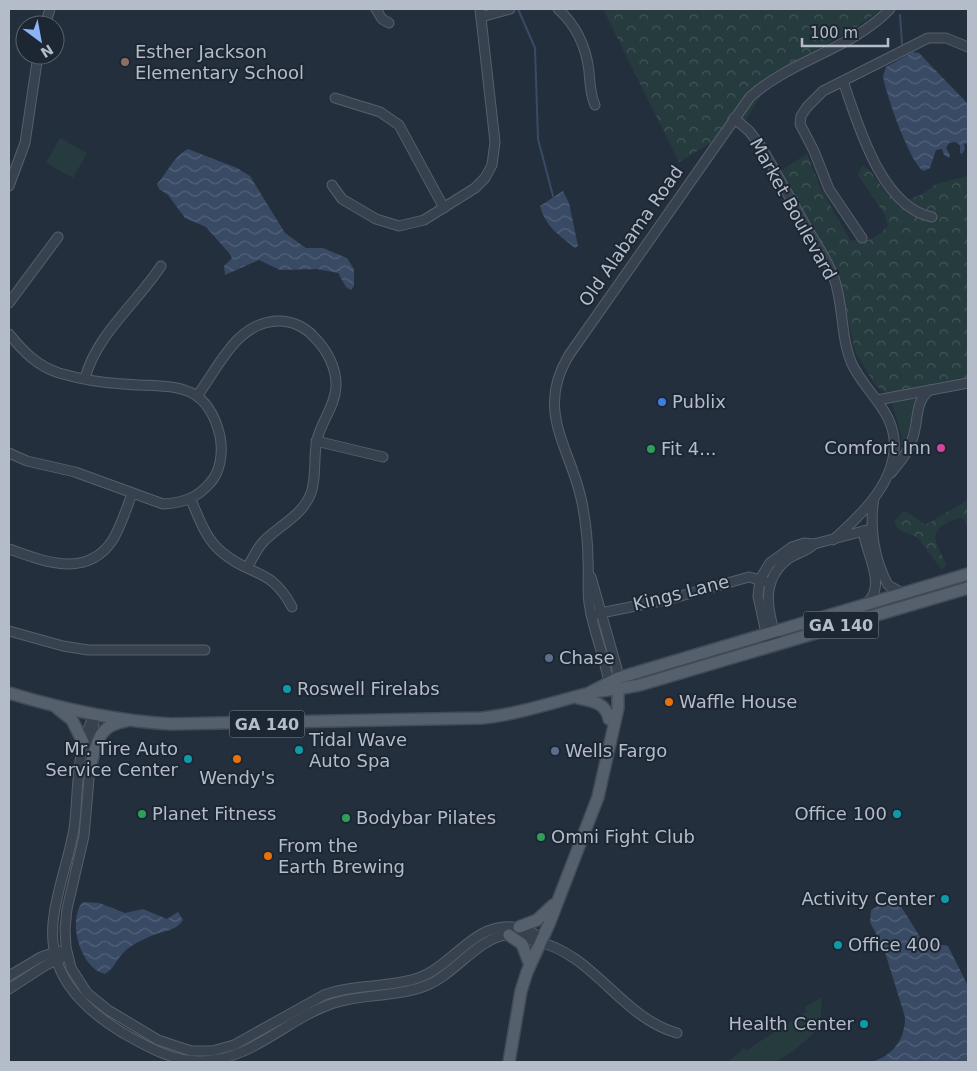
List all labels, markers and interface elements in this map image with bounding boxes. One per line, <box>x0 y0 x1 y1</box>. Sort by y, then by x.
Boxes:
north arrow <box>15 15 65 65</box>
scale bar <box>802 15 888 47</box>
text: 100 m <box>810 24 858 42</box>
text: N <box>38 41 56 61</box>
place label: Esther Jackson Elementary School <box>135 41 304 83</box>
marker: Esther Jackson Elementary School <box>119 56 131 68</box>
street label: Market Boulevard <box>746 134 841 283</box>
street label: Old Alabama Road <box>574 161 687 310</box>
place label: Publix <box>672 391 726 412</box>
marker: Publix <box>656 396 668 408</box>
place label: Comfort Inn <box>824 437 931 458</box>
place label: Fit 4... <box>661 438 716 459</box>
marker: Comfort Inn <box>935 442 947 454</box>
marker: Fit 4... <box>645 443 657 455</box>
street label: Kings Lane <box>631 570 731 615</box>
road number: GA 140 <box>804 612 878 638</box>
place label: Chase <box>559 647 614 668</box>
marker: Chase <box>543 652 555 664</box>
place label: Roswell Firelabs <box>297 678 440 699</box>
marker: Roswell Firelabs <box>281 683 293 695</box>
place label: Waffle House <box>679 691 797 712</box>
marker: Waffle House <box>663 696 675 708</box>
road number: GA 140 <box>230 711 304 738</box>
place label: Tidal Wave Auto Spa <box>308 729 407 771</box>
place label: Mr. Tire Auto Service Center <box>45 738 179 780</box>
place label: Wells Fargo <box>565 740 667 761</box>
marker: Tidal Wave Auto Spa <box>293 744 305 756</box>
marker: Wells Fargo <box>549 745 561 757</box>
marker: Mr. Tire Auto Service Center <box>182 753 194 765</box>
marker: Wendy's <box>231 753 243 765</box>
place label: Wendy's <box>199 767 275 788</box>
place label: Planet Fitness <box>152 803 277 824</box>
place label: Office 100 <box>794 803 887 824</box>
place label: Bodybar Pilates <box>356 807 496 828</box>
marker: Planet Fitness <box>136 808 148 820</box>
marker: Office 100 <box>891 808 903 820</box>
marker: Bodybar Pilates <box>340 812 352 824</box>
place label: Omni Fight Club <box>551 826 695 847</box>
marker: Omni Fight Club <box>535 831 547 843</box>
place label: From the Earth Brewing <box>278 835 405 877</box>
marker: From the Earth Brewing <box>262 850 274 862</box>
place label: Activity Center <box>801 888 936 909</box>
marker: Activity Center <box>939 893 951 905</box>
place label: Office 400 <box>848 934 941 955</box>
marker: Office 400 <box>832 939 844 951</box>
place label: Health Center <box>729 1013 855 1034</box>
marker: Health Center <box>858 1018 870 1030</box>

